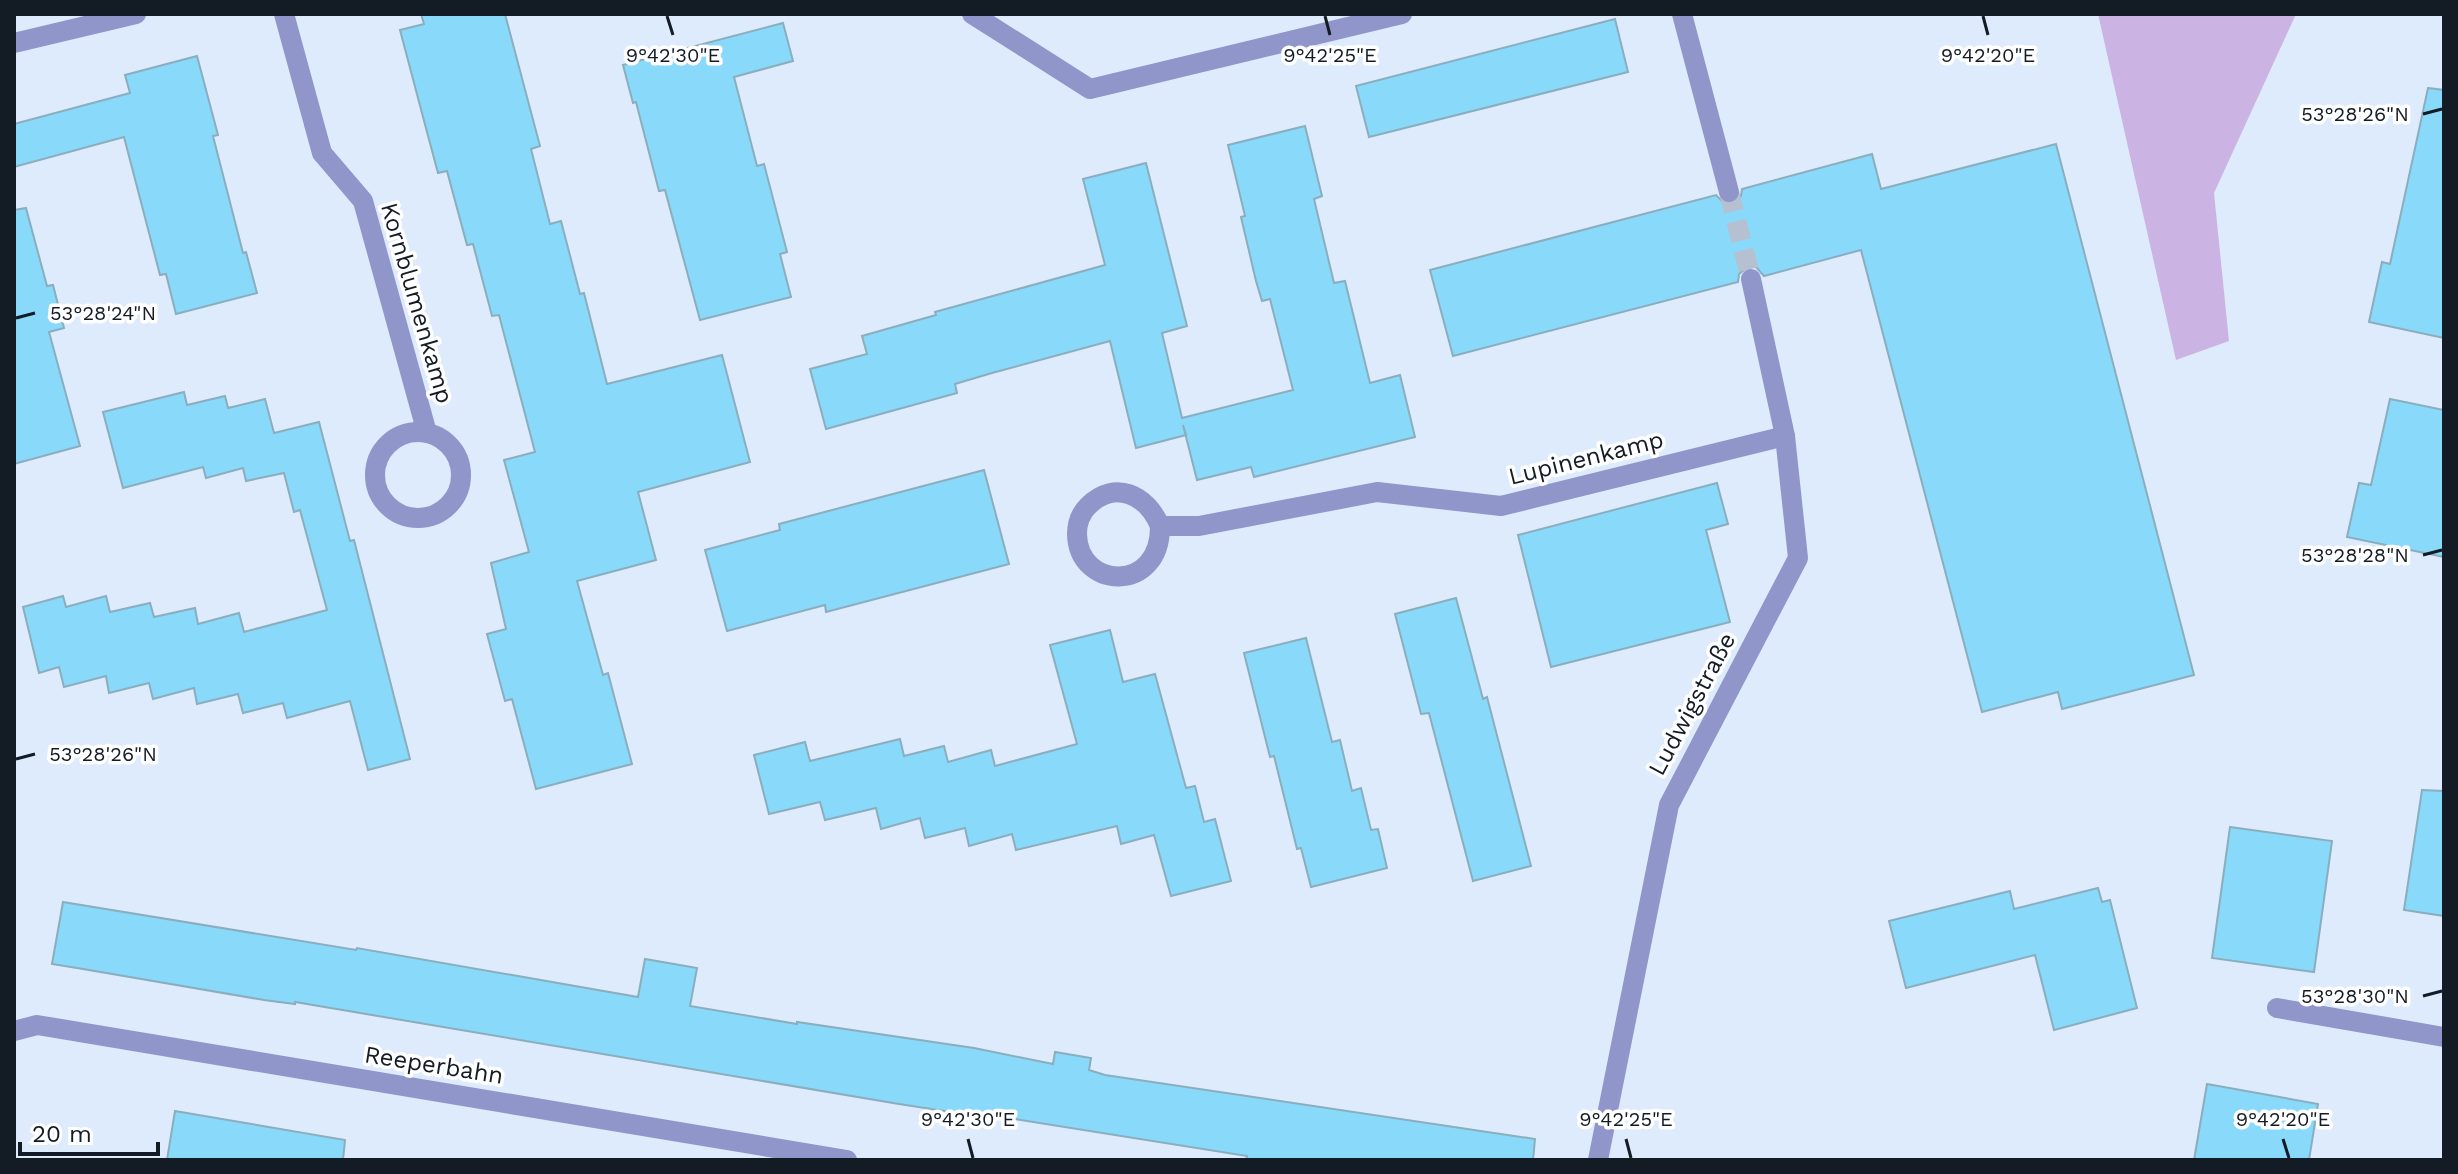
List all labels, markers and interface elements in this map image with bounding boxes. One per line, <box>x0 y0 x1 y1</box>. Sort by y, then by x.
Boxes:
text: 9°42'30"E <box>626 43 720 67</box>
text: 9°42'25"E <box>1283 43 1377 67</box>
text: 9°42'20"E <box>1941 43 2035 67</box>
text: 53°28'26"N <box>2301 102 2409 126</box>
street label: Kornblumenkamp <box>375 199 459 407</box>
text: 53°28'24"N <box>50 301 156 325</box>
street label: Lupinenkamp <box>1506 425 1666 491</box>
text: 53°28'28"N <box>2301 543 2409 567</box>
street label: Ludwigstraße <box>1643 628 1741 780</box>
text: 53°28'26"N <box>49 742 157 766</box>
text: 53°28'30"N <box>2301 984 2409 1008</box>
street label: Reeperbahn <box>363 1040 505 1090</box>
scale bar <box>20 1106 158 1156</box>
text: 9°42'30"E <box>921 1107 1015 1131</box>
text: 9°42'25"E <box>1579 1107 1673 1131</box>
text: 9°42'20"E <box>2236 1107 2330 1131</box>
text: 20 m <box>32 1120 92 1148</box>

